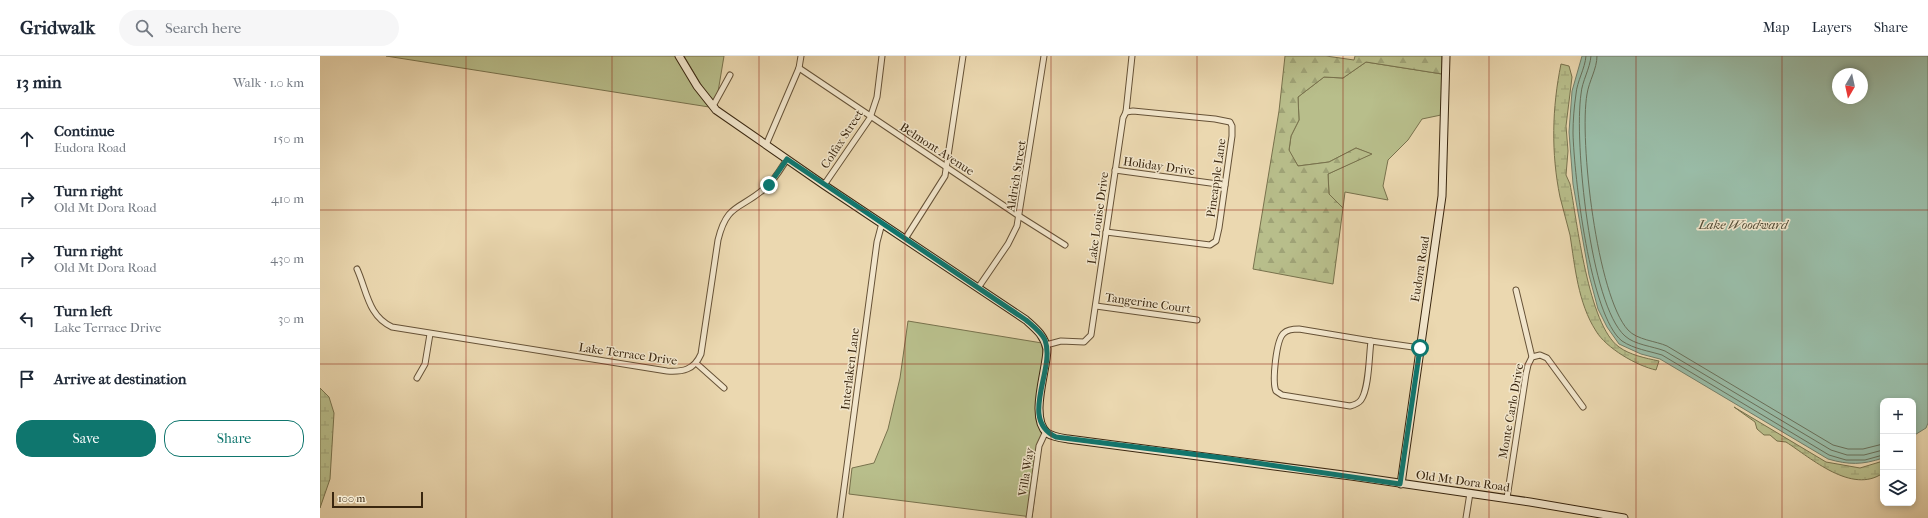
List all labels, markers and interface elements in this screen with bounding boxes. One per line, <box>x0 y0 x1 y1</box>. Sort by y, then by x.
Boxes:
search box <box>119 10 399 46</box>
text: Gridwalk <box>20 17 95 39</box>
icon: search <box>133 17 155 39</box>
text: Search here <box>165 19 241 37</box>
text: Map <box>1763 19 1790 36</box>
text: Layers <box>1812 19 1852 36</box>
text: Share <box>1874 19 1908 36</box>
north arrow <box>1832 68 1868 104</box>
text: 13 min <box>16 72 62 92</box>
text: Walk · 1.0 km <box>233 75 304 90</box>
street label: Colfax Street <box>818 106 867 171</box>
street label: Belmont Avenue <box>897 120 977 178</box>
text: Continue <box>54 122 114 140</box>
icon: ahead <box>16 128 38 150</box>
text: 150 m <box>273 131 304 146</box>
street label: Aldrich Street <box>1003 138 1029 214</box>
street label: Pineapple Lane <box>1204 138 1228 218</box>
text: Eudora Road <box>54 140 126 155</box>
street label: Holiday Drive <box>1122 154 1196 178</box>
street label: Lake Louise Drive <box>1085 171 1111 265</box>
route end <box>760 176 778 194</box>
text: Turn right <box>54 182 123 200</box>
icon: right <box>16 188 38 210</box>
text: 410 m <box>271 191 304 206</box>
text: Old Mt Dora Road <box>54 200 157 215</box>
water label: Lake Woodward <box>1697 217 1790 232</box>
street label: Eudora Road <box>1408 235 1432 303</box>
text: Turn right <box>54 242 123 260</box>
icon: right <box>16 248 38 270</box>
text: 430 m <box>270 251 304 266</box>
text: Old Mt Dora Road <box>54 260 157 275</box>
street label: Tangerine Court <box>1104 290 1192 316</box>
text: Turn left <box>54 302 112 320</box>
icon: left <box>16 308 38 330</box>
text: 30 m <box>278 311 304 326</box>
text: Lake Terrace Drive <box>54 320 162 335</box>
street label: Interlaken Lane <box>838 327 862 411</box>
route start <box>1411 339 1429 357</box>
street label: Lake Terrace Drive <box>578 340 678 368</box>
street label: Monte Carlo Drive <box>1496 362 1526 460</box>
icon: arrive <box>16 368 38 390</box>
text: Arrive at destination <box>54 370 186 388</box>
map controls <box>1880 398 1916 506</box>
button: + <box>1880 398 1916 434</box>
button: Save <box>16 420 156 457</box>
button: Share <box>164 420 304 457</box>
button: − <box>1880 434 1916 470</box>
street label: Villa Way <box>1015 446 1037 498</box>
street label: Old Mt Dora Road <box>1415 467 1511 495</box>
button: layers <box>1880 470 1916 506</box>
scale bar <box>332 490 423 509</box>
text: 100 m <box>338 492 366 505</box>

